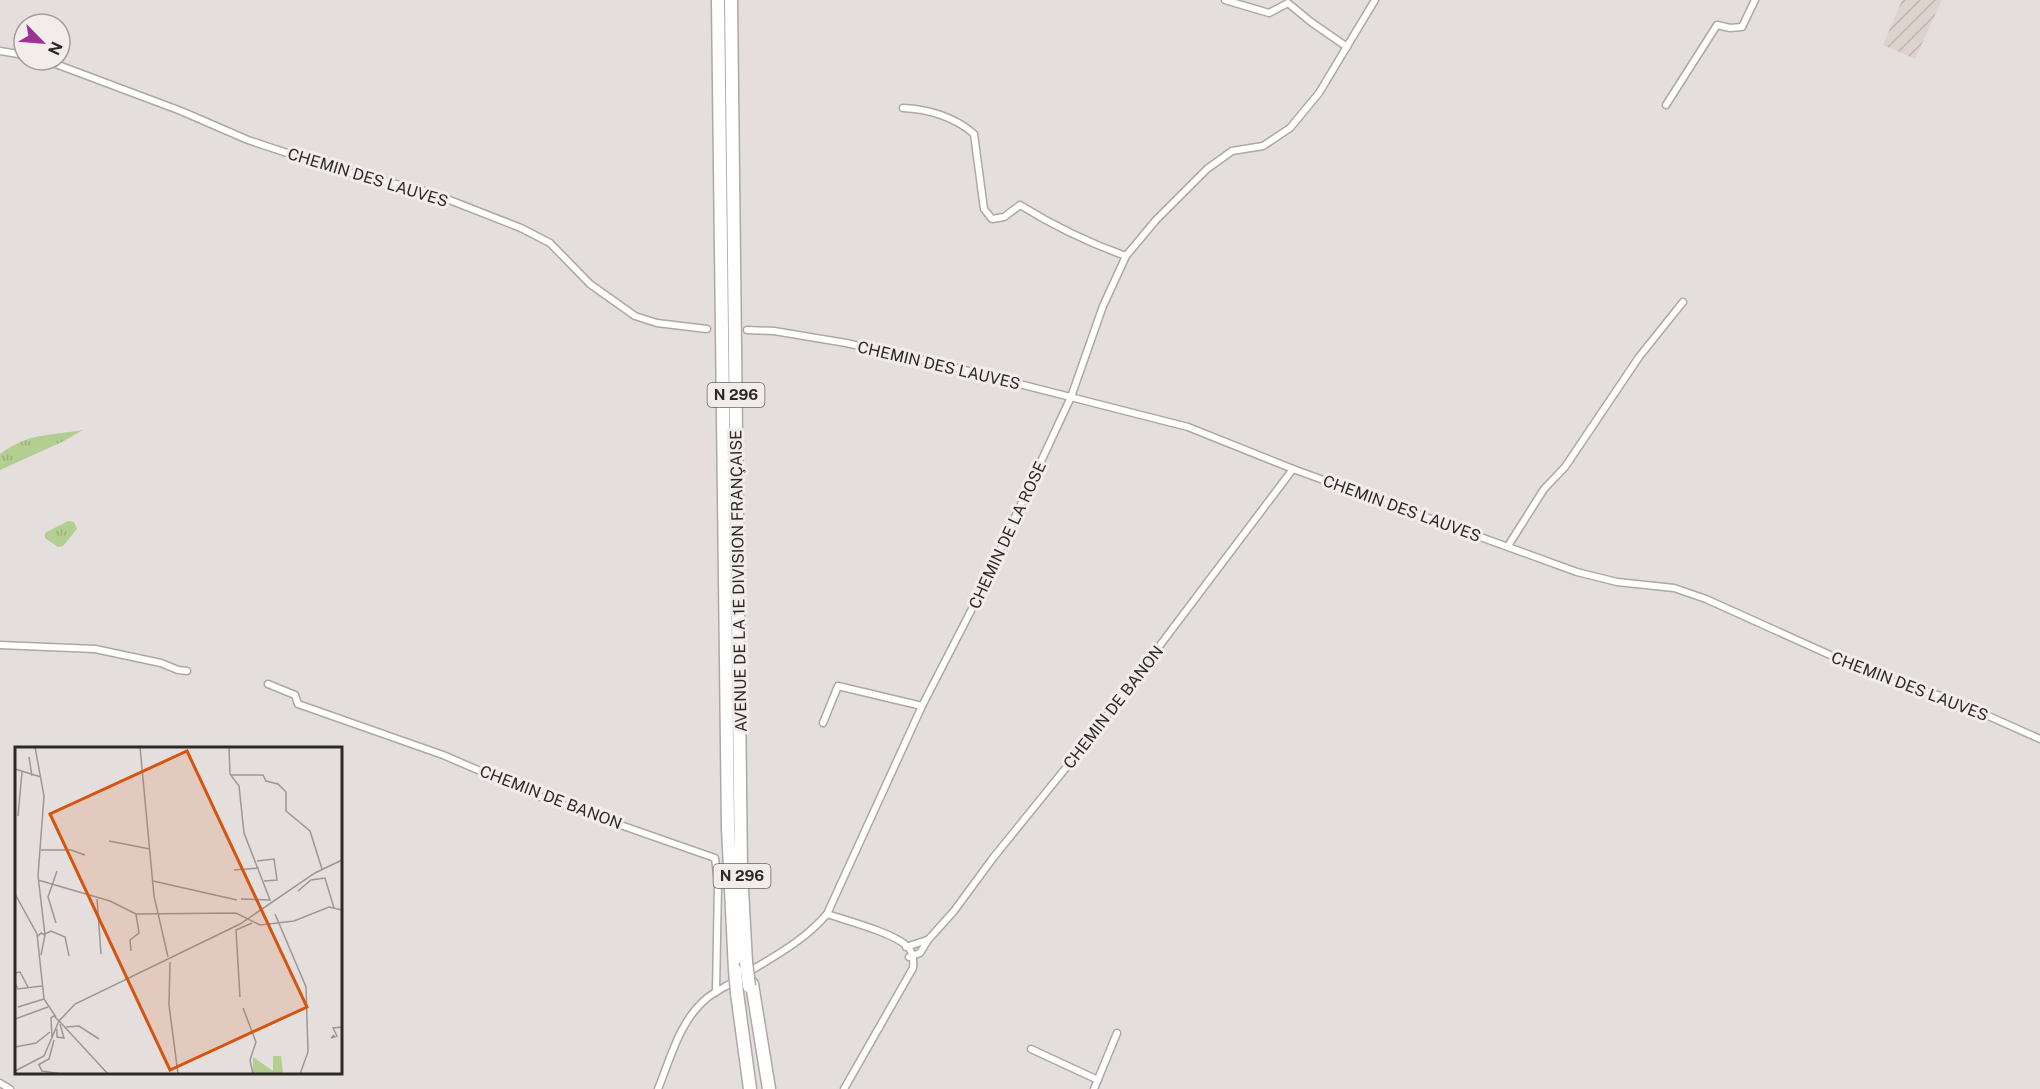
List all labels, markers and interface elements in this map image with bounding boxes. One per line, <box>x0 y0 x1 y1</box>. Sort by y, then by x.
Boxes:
north arrow <box>12 12 72 72</box>
text: N <box>44 38 66 58</box>
street label: CHEMIN DES LAUVES <box>285 144 450 211</box>
street label: CHEMIN DES LAUVES <box>856 337 1022 393</box>
road number: N 296 <box>708 383 764 407</box>
street label: AVENUE DE LA 1E DIVISION FRANÇAISE <box>726 430 751 732</box>
street label: CHEMIN DE LA ROSE <box>965 458 1050 612</box>
street label: CHEMIN DES LAUVES <box>1320 471 1483 546</box>
street label: CHEMIN DE BANON <box>1060 642 1167 773</box>
street label: CHEMIN DES LAUVES <box>1829 648 1991 725</box>
inset map <box>15 747 342 1074</box>
street label: CHEMIN DE BANON <box>477 762 625 833</box>
road number: N 296 <box>714 864 771 888</box>

